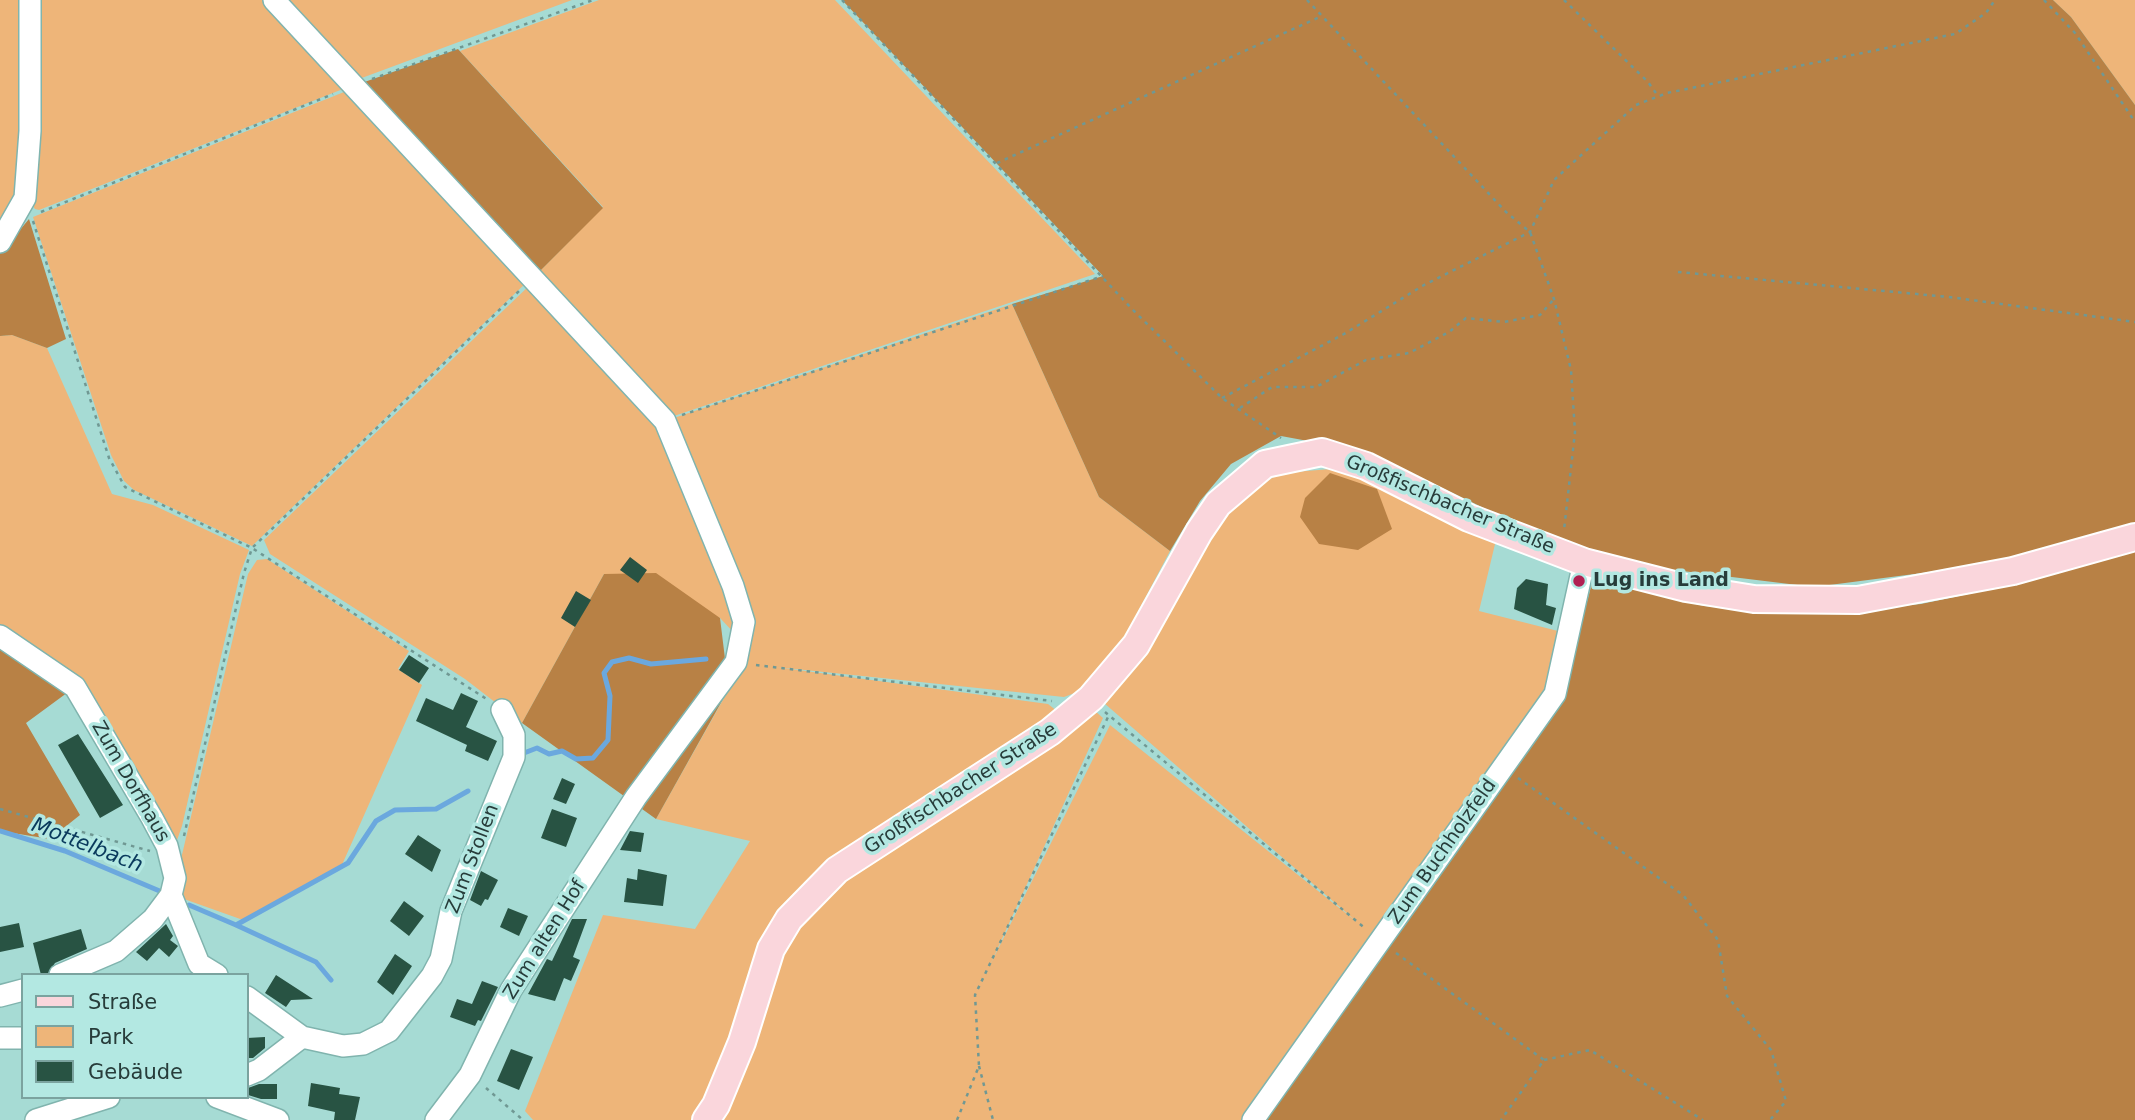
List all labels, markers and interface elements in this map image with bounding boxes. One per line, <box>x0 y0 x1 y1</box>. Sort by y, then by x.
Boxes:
street label: Großfischbacher Straße <box>1342 451 1558 559</box>
place label: Lug ins Land <box>1593 570 1729 592</box>
marker: Lug ins Land <box>1571 573 1587 589</box>
street label: Zum Dorfhaus <box>86 717 174 847</box>
street label: Großfischbacher Straße <box>861 718 1061 860</box>
street label: Zum Buchholzfeld <box>1384 775 1502 929</box>
street label: Zum Stollen <box>442 801 504 917</box>
water label: Mottelbach <box>28 813 146 879</box>
street label: Zum alten Hof <box>499 876 591 1004</box>
legend <box>21 973 248 1099</box>
text: Straße <box>88 990 157 1014</box>
text: Park <box>88 1025 133 1049</box>
text: Gebäude <box>88 1060 183 1084</box>

